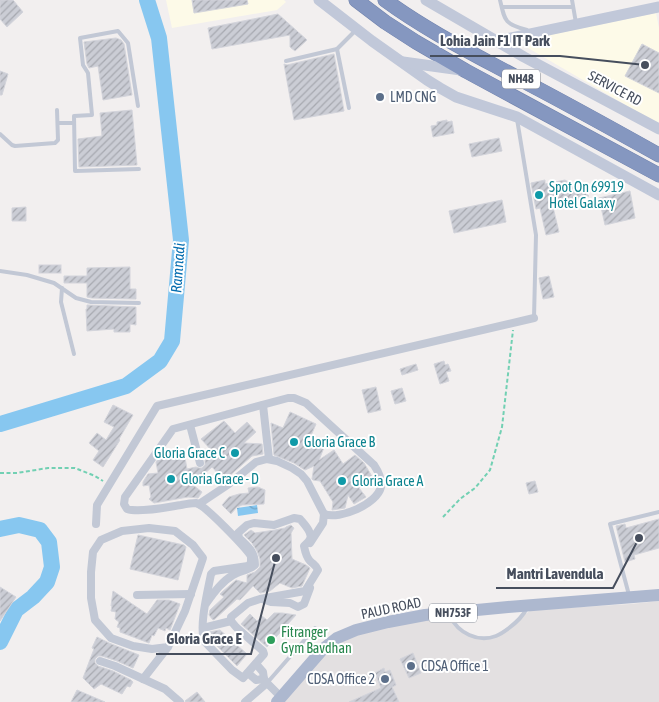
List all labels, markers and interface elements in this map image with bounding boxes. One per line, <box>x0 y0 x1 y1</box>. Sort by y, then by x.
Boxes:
callout: Lohia Jain F1 IT Park <box>430 26 560 56</box>
text: Lohia Jain F1 IT Park <box>440 32 550 49</box>
street label: SERVICE RD <box>586 67 645 109</box>
road number: NH48 <box>502 70 540 88</box>
place label: LMD CNG <box>390 89 437 105</box>
marker: LMD CNG <box>374 91 386 103</box>
place label: Spot On 69919 Hotel Galaxy <box>549 179 624 211</box>
marker: Spot On 69919 Hotel Galaxy <box>533 189 545 201</box>
water label: Ramnadi <box>167 242 188 294</box>
place label: Gloria Grace B <box>304 434 376 450</box>
marker: Gloria Grace B <box>288 436 300 448</box>
place label: Gloria Grace C <box>154 445 226 461</box>
marker: Gloria Grace C <box>229 447 241 459</box>
place label: Gloria Grace - D <box>181 471 259 487</box>
marker: Gloria Grace - D <box>165 473 177 485</box>
place label: Gloria Grace A <box>352 473 424 489</box>
marker: Gloria Grace A <box>336 475 348 487</box>
callout: Mantri Lavendula <box>496 558 613 588</box>
text: Mantri Lavendula <box>507 565 603 582</box>
street label: PAUD ROAD <box>360 594 423 622</box>
road number: NH753F <box>429 604 477 622</box>
callout: Gloria Grace E <box>156 624 251 654</box>
place label: Fitranger Gym Bavdhan <box>281 624 352 656</box>
text: Gloria Grace E <box>166 630 242 647</box>
marker: Fitranger Gym Bavdhan <box>265 634 277 646</box>
place label: CDSA Office 1 <box>421 658 489 674</box>
marker: CDSA Office 1 <box>405 660 417 672</box>
place label: CDSA Office 2 <box>307 671 375 687</box>
marker: CDSA Office 2 <box>379 673 391 685</box>

